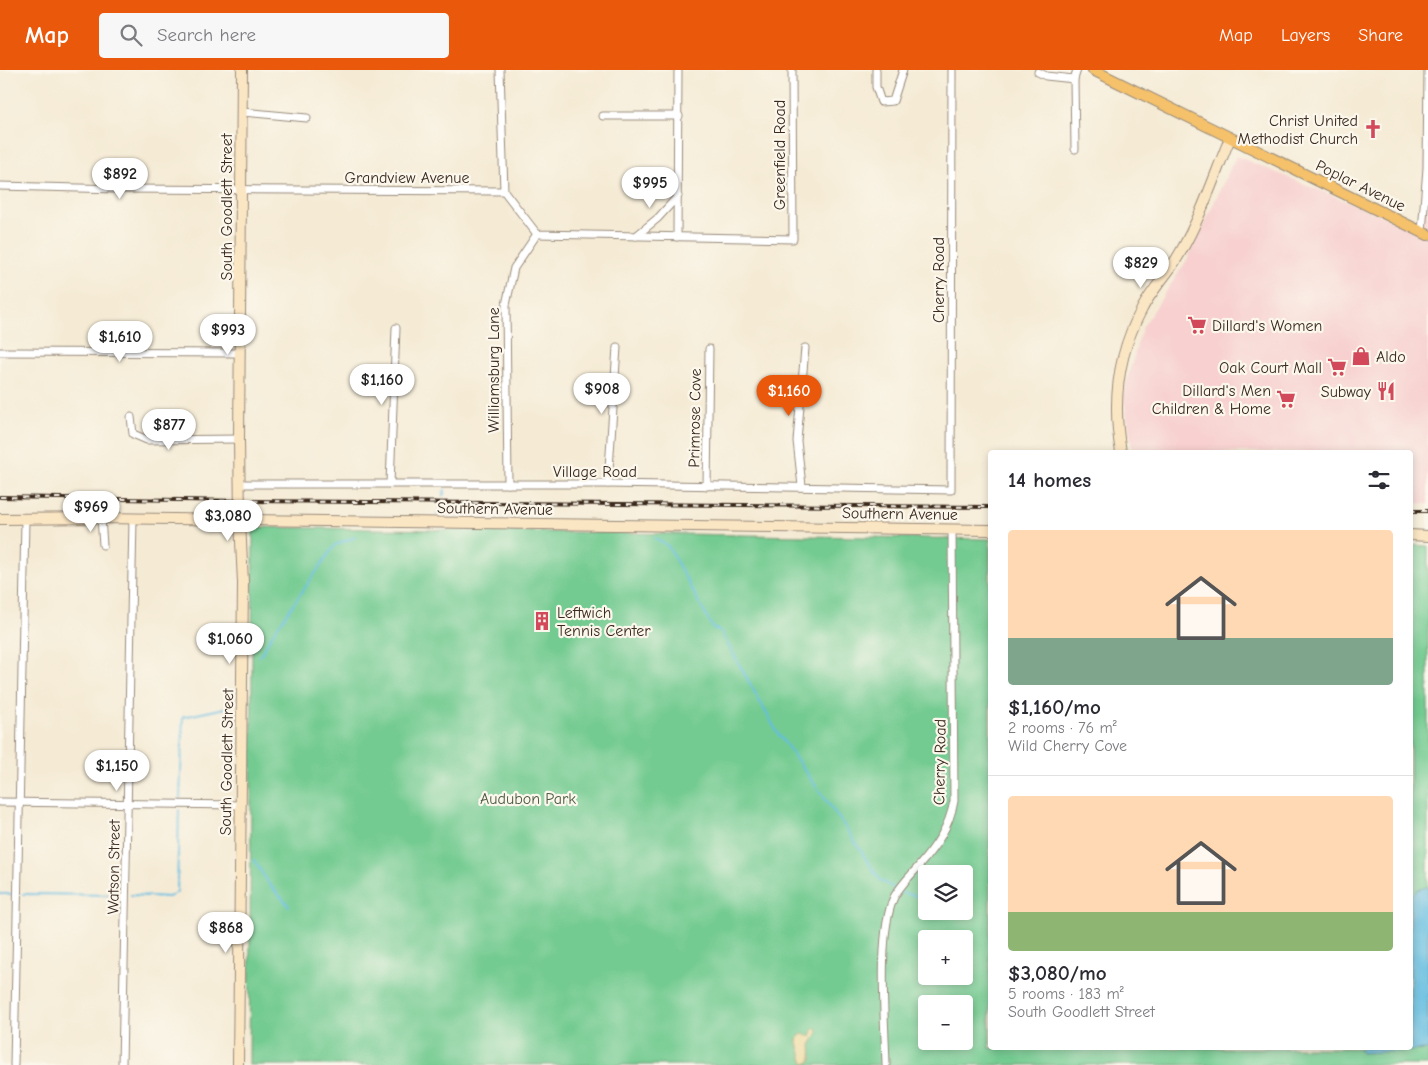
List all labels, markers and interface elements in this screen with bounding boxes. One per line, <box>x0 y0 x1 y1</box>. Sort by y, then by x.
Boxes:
search box <box>99 13 449 58</box>
text: Map <box>25 21 69 49</box>
icon: search <box>117 21 145 49</box>
text: Search here <box>157 24 256 46</box>
text: Map <box>1219 25 1253 46</box>
text: Layers <box>1281 25 1330 46</box>
text: Share <box>1358 25 1403 46</box>
street label: Greenfield Road <box>771 100 789 210</box>
place label: Christ United Methodist Church <box>1238 112 1358 148</box>
church icon: Christ United Methodist Church <box>1362 118 1384 140</box>
street label: South Goodlett Street <box>218 133 236 280</box>
street label: Poplar Avenue <box>1313 156 1408 215</box>
pin: $892 <box>90 158 150 200</box>
text: $892 <box>103 165 137 183</box>
pin: $995 <box>620 166 680 209</box>
street label: Grandview Avenue <box>344 169 470 187</box>
text: $995 <box>633 174 667 192</box>
street label: Cherry Road <box>930 237 948 323</box>
pin: $829 <box>1111 246 1171 289</box>
text: $829 <box>1124 254 1158 272</box>
street label: Williamsburg Lane <box>485 307 503 433</box>
pin: $993 <box>198 314 258 356</box>
supermarket icon: Dillard's Women <box>1186 314 1208 336</box>
place label: Dillard's Women <box>1212 317 1322 335</box>
pin: $1,610 <box>79 320 161 363</box>
text: $993 <box>211 321 245 339</box>
text: $1,610 <box>99 328 141 346</box>
shop icon: Aldo <box>1350 345 1372 367</box>
place label: Aldo <box>1376 348 1406 366</box>
supermarket icon: Oak Court Mall <box>1326 356 1348 378</box>
place label: Oak Court Mall <box>1219 359 1322 377</box>
pin: $1,160 <box>341 364 423 406</box>
street label: Primrose Cove <box>685 368 705 468</box>
text: $1,160 <box>361 371 403 389</box>
pin: $908 <box>572 372 632 415</box>
pin: $1,160 <box>748 374 830 417</box>
text: $908 <box>584 380 620 398</box>
restaurant icon: Subway <box>1375 380 1397 402</box>
text: $1,160 <box>768 382 810 400</box>
place label: Dillard's Men Children & Home <box>1152 382 1271 418</box>
place label: Subway <box>1321 383 1372 401</box>
supermarket icon: Dillard's Men Children & Home <box>1275 388 1297 410</box>
pin: $877 <box>139 408 199 451</box>
text: $877 <box>153 416 185 434</box>
street label: Village Road <box>553 463 637 481</box>
icon: filters <box>1365 466 1393 494</box>
text: 14 homes <box>1008 468 1091 492</box>
pin: $969 <box>61 490 121 533</box>
text: $969 <box>74 498 108 516</box>
street label: Southern Avenue <box>437 499 553 519</box>
pin: $3,080 <box>187 500 269 542</box>
street label: Southern Avenue <box>842 504 958 524</box>
text: $3,080 <box>204 507 252 525</box>
icon: home <box>1156 563 1246 653</box>
place label: Leftwich Tennis Center <box>557 604 651 640</box>
building icon: Leftwich Tennis Center <box>531 610 553 632</box>
pin: $1,060 <box>189 622 271 665</box>
text: $1,060 <box>207 630 253 648</box>
street label: South Goodlett Street <box>217 688 237 836</box>
text: $1,160/mo <box>1008 695 1101 719</box>
street label: Cherry Road <box>930 719 950 805</box>
text: 2 rooms · 76 m² <box>1008 719 1117 737</box>
text: Wild Cherry Cove <box>1008 737 1127 755</box>
pin: $1,150 <box>76 750 158 792</box>
text: $1,150 <box>96 757 138 775</box>
park label: Audubon Park <box>480 790 576 808</box>
street label: Watson Street <box>104 819 124 915</box>
icon: home <box>1156 828 1246 918</box>
map controls <box>918 865 973 1050</box>
button: layers <box>918 865 973 920</box>
pin: $868 <box>196 912 256 954</box>
text: $868 <box>209 919 243 937</box>
button: + <box>918 930 973 985</box>
text: $3,080/mo <box>1008 961 1107 985</box>
text: 5 rooms · 183 m² <box>1008 985 1124 1003</box>
button: − <box>918 995 973 1050</box>
text: South Goodlett Street <box>1008 1003 1155 1021</box>

